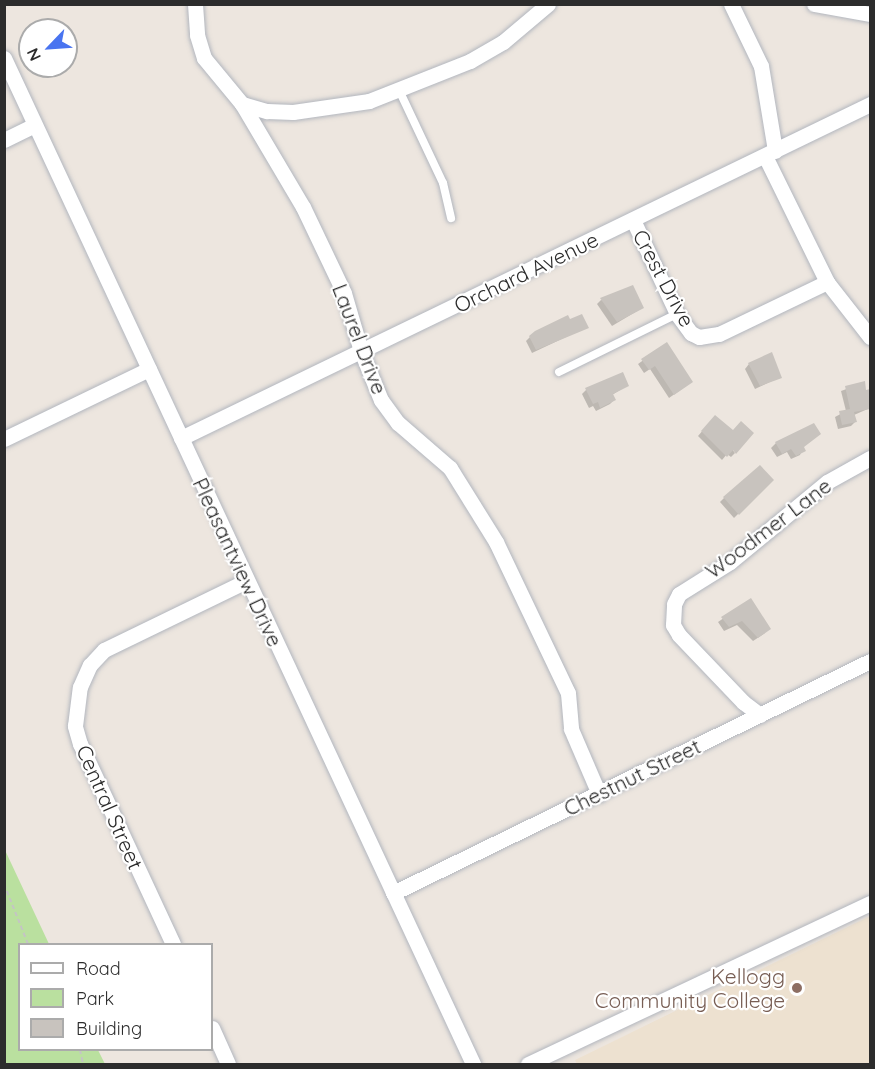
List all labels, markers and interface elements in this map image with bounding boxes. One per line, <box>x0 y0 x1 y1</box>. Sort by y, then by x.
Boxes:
north arrow <box>18 18 78 78</box>
text: N <box>22 45 45 64</box>
street label: Crest Drive <box>628 225 700 331</box>
street label: Orchard Avenue <box>450 226 602 318</box>
street label: Laurel Drive <box>327 280 393 398</box>
street label: Woodmer Lane <box>700 473 836 583</box>
street label: Pleasantview Drive <box>188 474 288 650</box>
street label: Chestnut Street <box>560 733 704 821</box>
street label: Central Street <box>71 741 149 873</box>
legend <box>18 943 213 1051</box>
text: Road <box>76 957 121 980</box>
place label: Kellogg Community College <box>595 963 785 1013</box>
marker: Kellogg Community College <box>790 981 804 995</box>
text: Park <box>76 987 114 1010</box>
text: Building <box>76 1017 142 1040</box>

